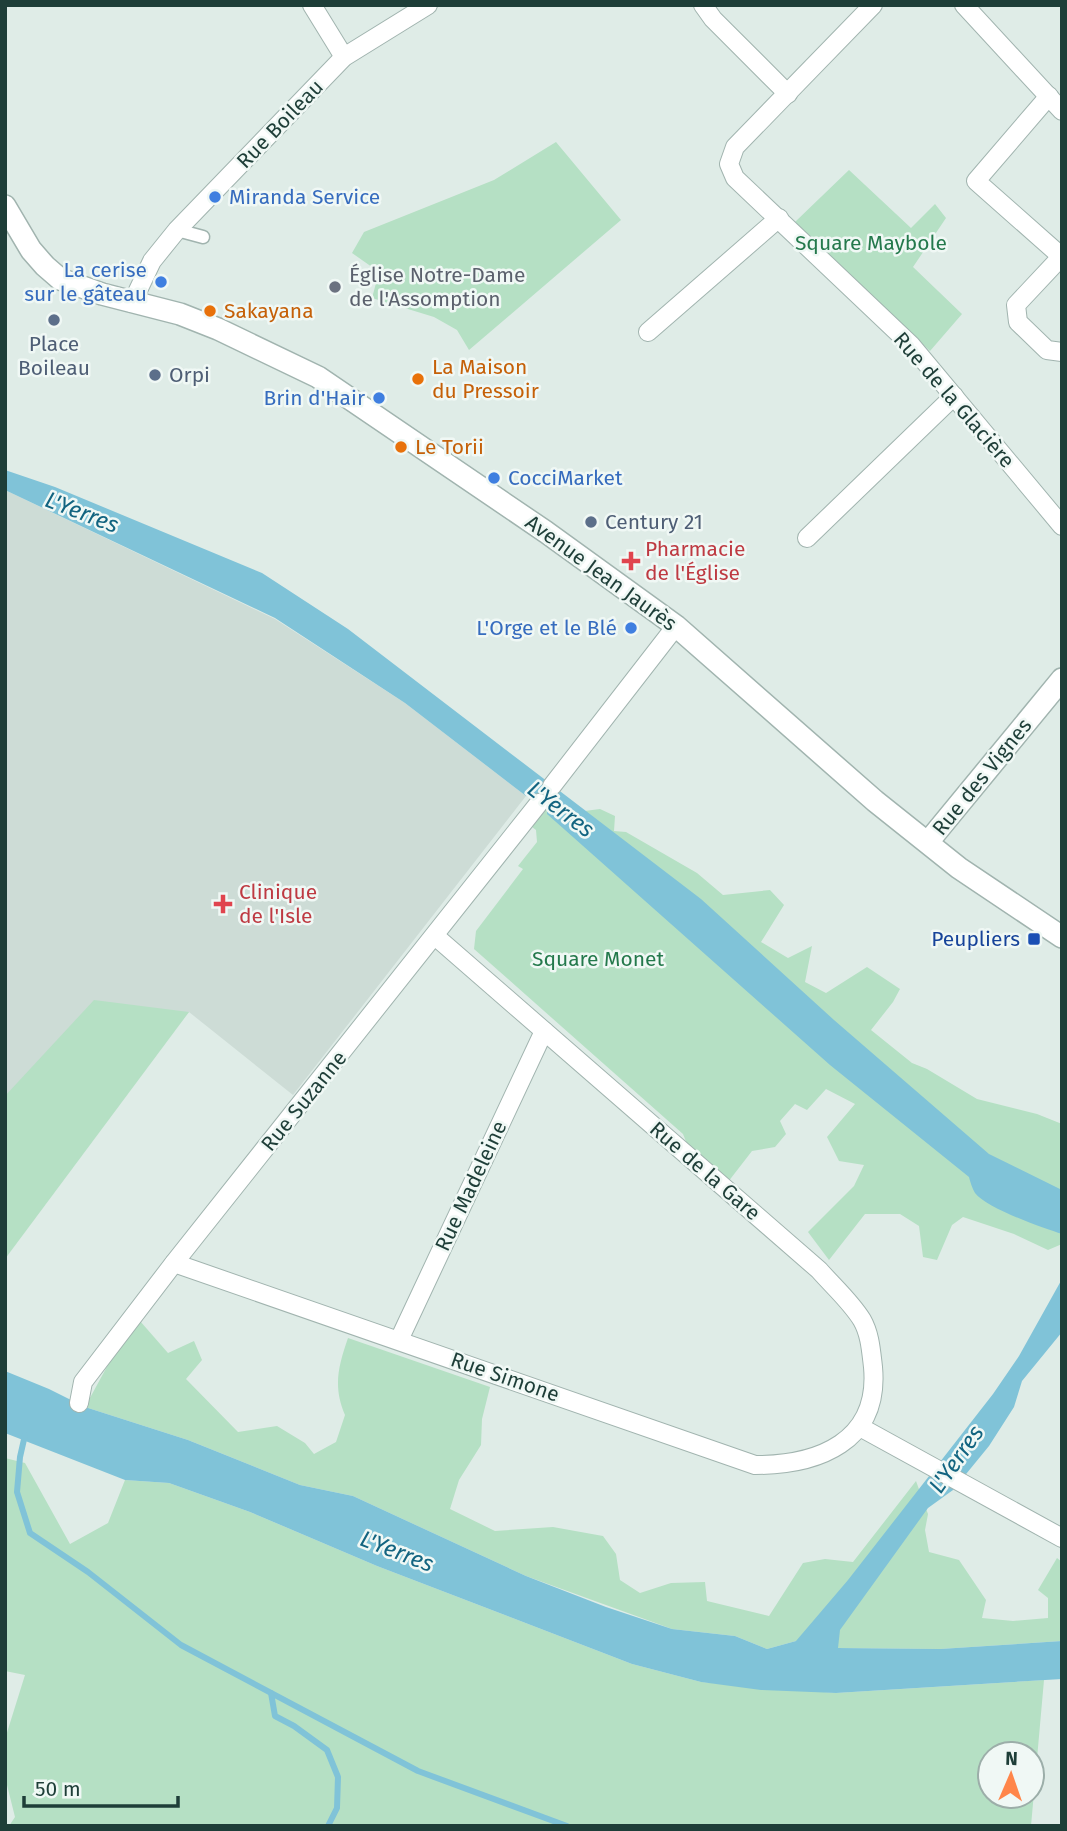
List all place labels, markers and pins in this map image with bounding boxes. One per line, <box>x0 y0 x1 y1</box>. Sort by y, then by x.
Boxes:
place label: Miranda Service <box>229 184 380 210</box>
marker: Miranda Service <box>207 189 223 205</box>
place label: La cerise sur le gâteau <box>24 257 147 307</box>
place label: Église Notre-Dame de l'Assomption <box>349 262 525 312</box>
marker: La cerise sur le gâteau <box>153 274 169 290</box>
marker: Église Notre-Dame de l'Assomption <box>327 279 343 295</box>
place label: Sakayana <box>224 298 314 324</box>
marker: Sakayana <box>202 303 218 319</box>
marker: Place Boileau <box>46 312 62 328</box>
place label: Place Boileau <box>18 331 90 381</box>
place label: La Maison du Pressoir <box>432 354 539 404</box>
place label: Orpi <box>169 362 210 388</box>
marker: Orpi <box>147 367 163 383</box>
marker: La Maison du Pressoir <box>410 371 426 387</box>
place label: Brin d'Hair <box>263 385 365 411</box>
marker: Brin d'Hair <box>371 390 387 406</box>
place label: Le Torii <box>415 434 484 460</box>
marker: Le Torii <box>393 439 409 455</box>
place label: CocciMarket <box>508 465 623 491</box>
marker: CocciMarket <box>486 470 502 486</box>
place label: Century 21 <box>605 509 703 535</box>
marker: Century 21 <box>583 514 599 530</box>
place label: Pharmacie de l'Église <box>645 536 745 586</box>
marker: Pharmacie de l'Église <box>623 553 639 569</box>
place label: L'Orge et le Blé <box>476 615 617 641</box>
marker: L'Orge et le Blé <box>623 620 639 636</box>
place label: Clinique de l'Isle <box>239 879 317 929</box>
marker: Clinique de l'Isle <box>213 894 233 914</box>
place label: Peupliers <box>931 926 1020 952</box>
marker: Peupliers <box>1026 931 1042 947</box>

